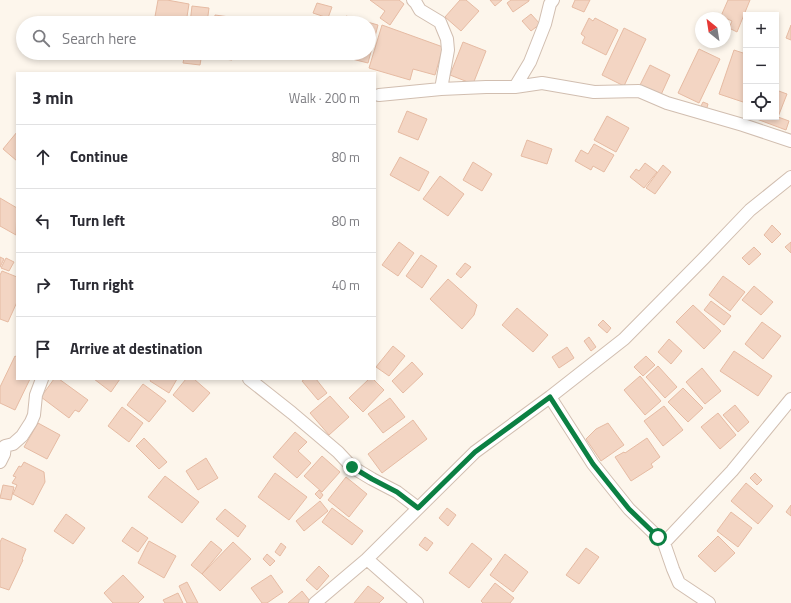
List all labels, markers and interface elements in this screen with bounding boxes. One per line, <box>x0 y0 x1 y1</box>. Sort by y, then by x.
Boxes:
north arrow <box>695 12 731 48</box>
map controls <box>743 12 779 120</box>
button: + <box>743 12 779 48</box>
search box <box>16 16 376 60</box>
icon: search <box>30 27 52 49</box>
text: Search here <box>62 27 136 50</box>
button: − <box>743 48 779 84</box>
button: locate <box>743 84 779 120</box>
text: 3 min <box>32 85 73 111</box>
text: Walk · 200 m <box>289 88 360 108</box>
text: Continue <box>70 145 128 168</box>
icon: ahead <box>32 146 54 168</box>
text: 80 m <box>332 147 360 167</box>
text: Turn left <box>70 209 125 232</box>
icon: left <box>32 210 54 232</box>
text: 80 m <box>332 211 360 231</box>
text: Turn right <box>70 273 134 296</box>
icon: right <box>32 274 54 296</box>
text: 40 m <box>332 275 360 295</box>
text: Arrive at destination <box>70 337 203 360</box>
icon: arrive <box>32 338 54 360</box>
route end <box>343 458 361 476</box>
route start <box>649 528 667 546</box>

